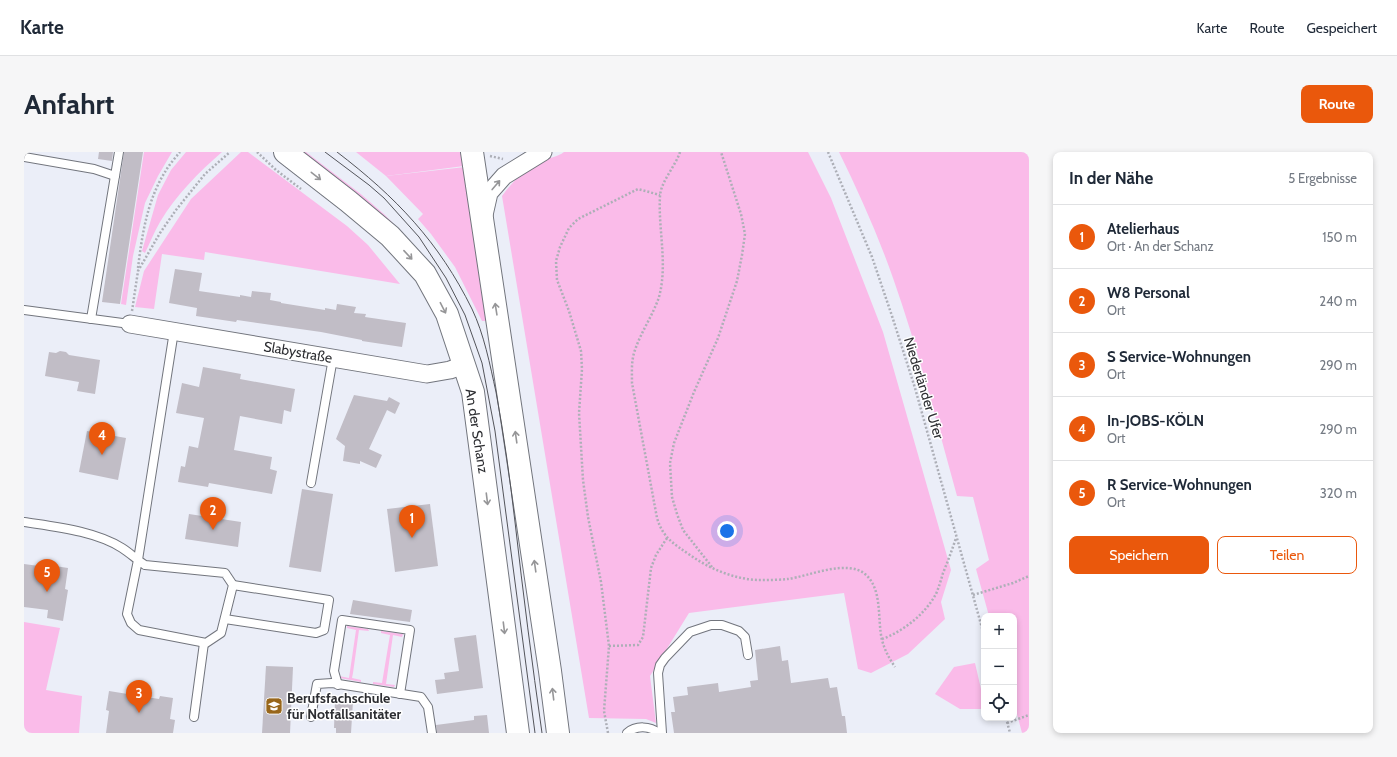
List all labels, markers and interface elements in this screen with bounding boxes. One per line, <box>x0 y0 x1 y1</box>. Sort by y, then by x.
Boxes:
text: Karte <box>20 16 64 39</box>
text: Karte <box>1197 19 1227 37</box>
text: Route <box>1249 19 1285 37</box>
text: Gespeichert <box>1307 19 1377 37</box>
button: Route <box>1301 85 1373 123</box>
text: Anfahrt <box>24 87 114 121</box>
text: In der Nähe <box>1069 168 1153 188</box>
text: 5 Ergebnisse <box>1288 170 1357 186</box>
one-way arrow <box>310 172 321 180</box>
one-way arrow <box>492 180 501 190</box>
text: Atelierhaus <box>1107 220 1179 238</box>
text: 1 <box>1080 229 1084 245</box>
text: 150 m <box>1322 229 1357 245</box>
text: Ort · An der Schanz <box>1107 238 1214 254</box>
one-way arrow <box>403 250 412 260</box>
text: W8 Personal <box>1107 284 1190 302</box>
text: 2 <box>1079 293 1085 309</box>
text: 240 m <box>1319 293 1357 309</box>
one-way arrow <box>440 302 448 314</box>
one-way arrow <box>492 302 500 315</box>
text: Ort <box>1107 302 1125 318</box>
street label: Niederländer Ufer <box>900 335 948 442</box>
street label: Slabystraße <box>262 337 334 367</box>
text: S Service-Wohnungen <box>1107 348 1251 366</box>
text: 3 <box>1078 357 1086 373</box>
text: 290 m <box>1319 357 1357 373</box>
text: Ort <box>1107 366 1125 382</box>
street label: An der Schanz <box>461 387 493 475</box>
text: In-JOBS-KÖLN <box>1107 412 1204 430</box>
text: 4 <box>1078 421 1086 437</box>
text: 290 m <box>1319 421 1357 437</box>
pin: 4 <box>89 422 115 455</box>
text: Ort <box>1107 430 1125 446</box>
one-way arrow <box>511 431 519 444</box>
text: R Service-Wohnungen <box>1107 476 1252 494</box>
text: 5 <box>1079 485 1085 501</box>
text: 320 m <box>1320 485 1357 501</box>
one-way arrow <box>483 492 491 505</box>
text: Ort <box>1107 494 1125 510</box>
pin: 2 <box>200 497 226 530</box>
pin: 1 <box>399 505 425 538</box>
your location <box>717 521 737 541</box>
button: Speichern <box>1069 536 1209 574</box>
button: Teilen <box>1217 536 1357 574</box>
pin: 5 <box>34 559 60 592</box>
one-way arrow <box>531 560 539 573</box>
map controls <box>981 613 1017 721</box>
button: + <box>981 613 1017 649</box>
one-way arrow <box>500 621 508 634</box>
button: − <box>981 649 1017 685</box>
pin: 3 <box>126 680 152 713</box>
button: locate <box>981 685 1017 721</box>
one-way arrow <box>549 688 557 701</box>
place label: Berufsfachschule für Notfallsanitäter <box>287 689 401 723</box>
school or university icon: Berufsfachschule für Notfallsanitäter <box>264 696 284 716</box>

